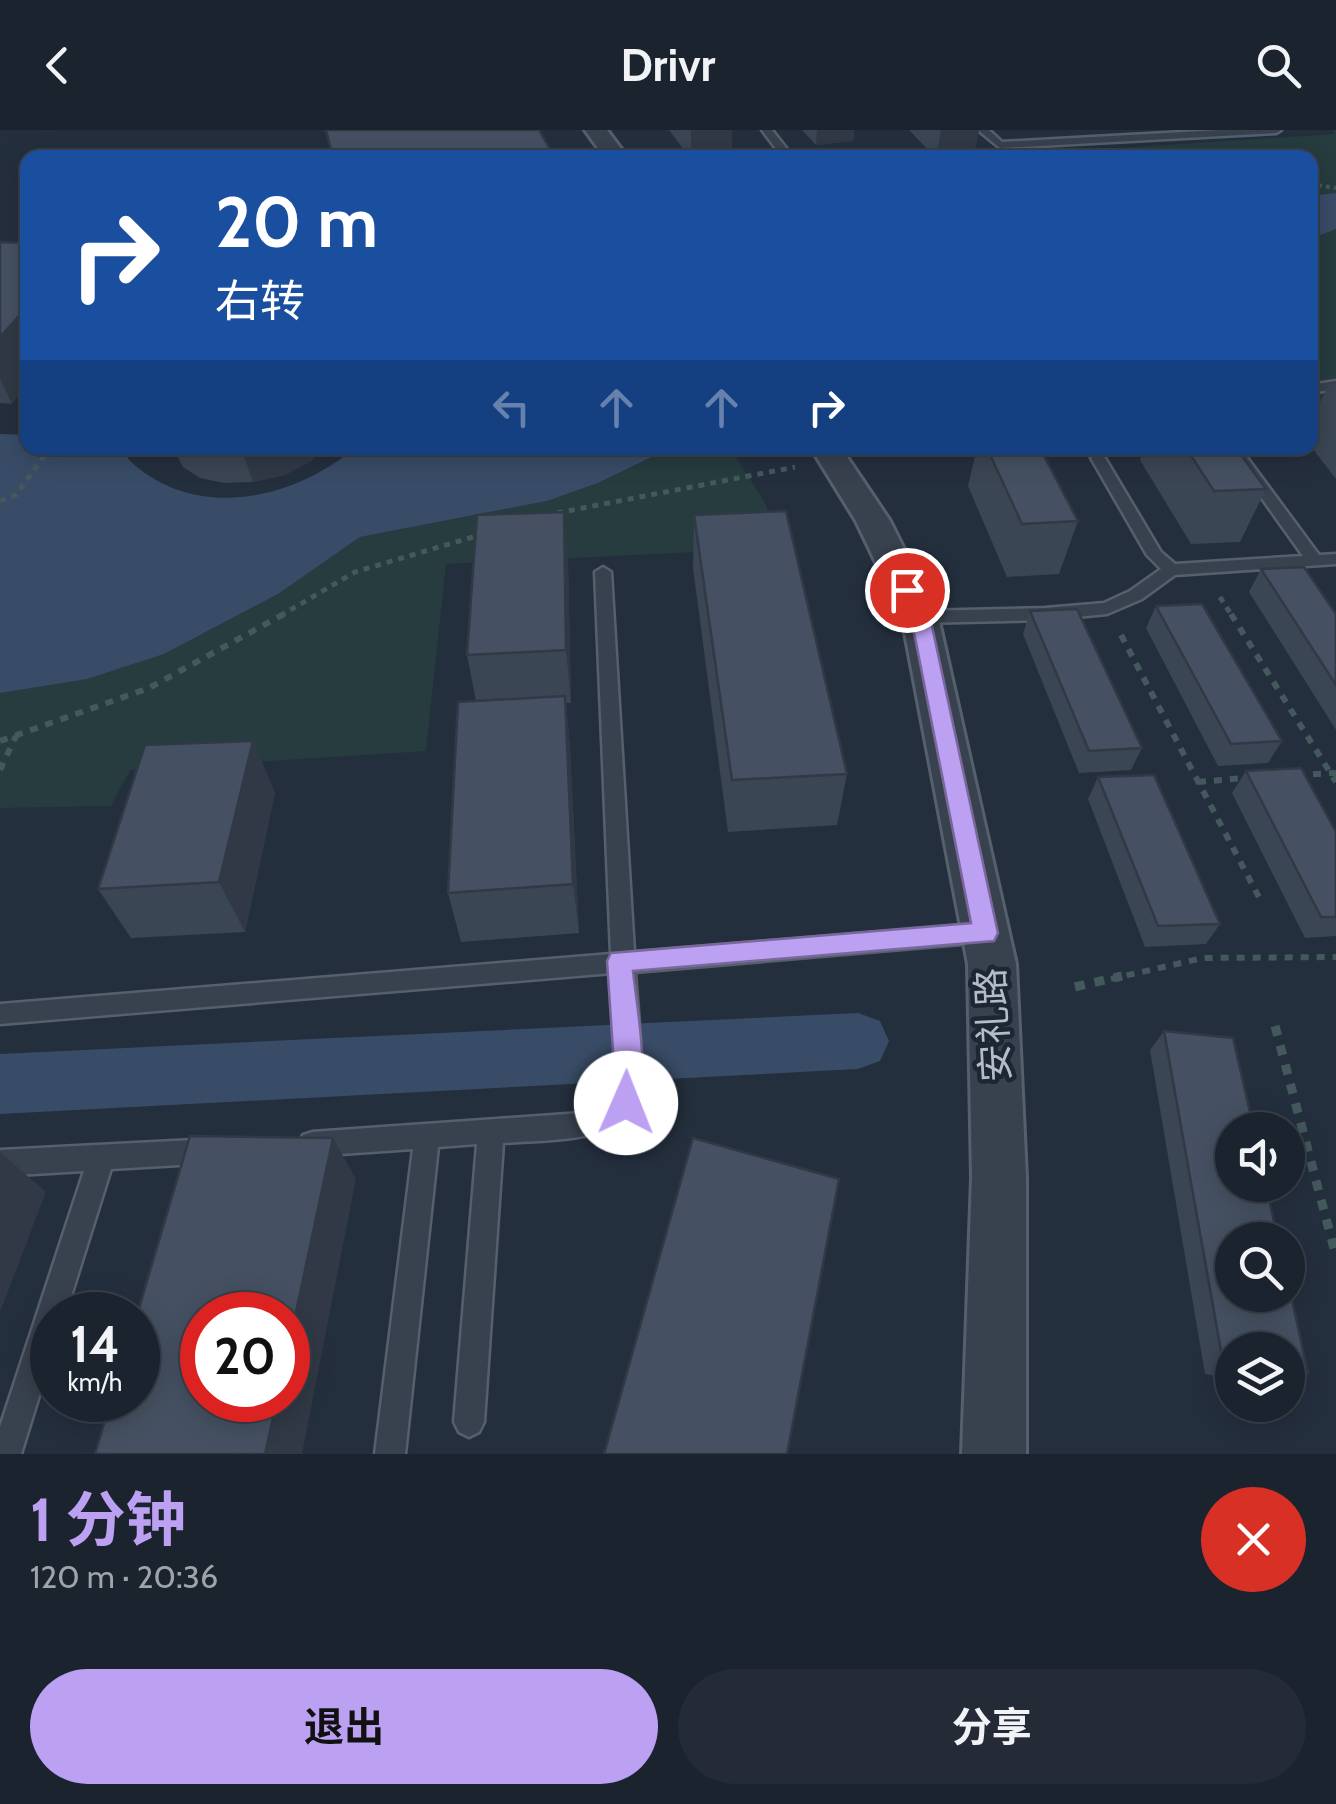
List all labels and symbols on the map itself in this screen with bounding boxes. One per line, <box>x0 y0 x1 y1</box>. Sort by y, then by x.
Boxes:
pin <box>865 548 950 633</box>
street label: 安礼路 <box>967 967 1019 1083</box>
position arrow <box>574 1051 678 1155</box>
speed limit sign: 20 <box>180 1292 310 1422</box>

